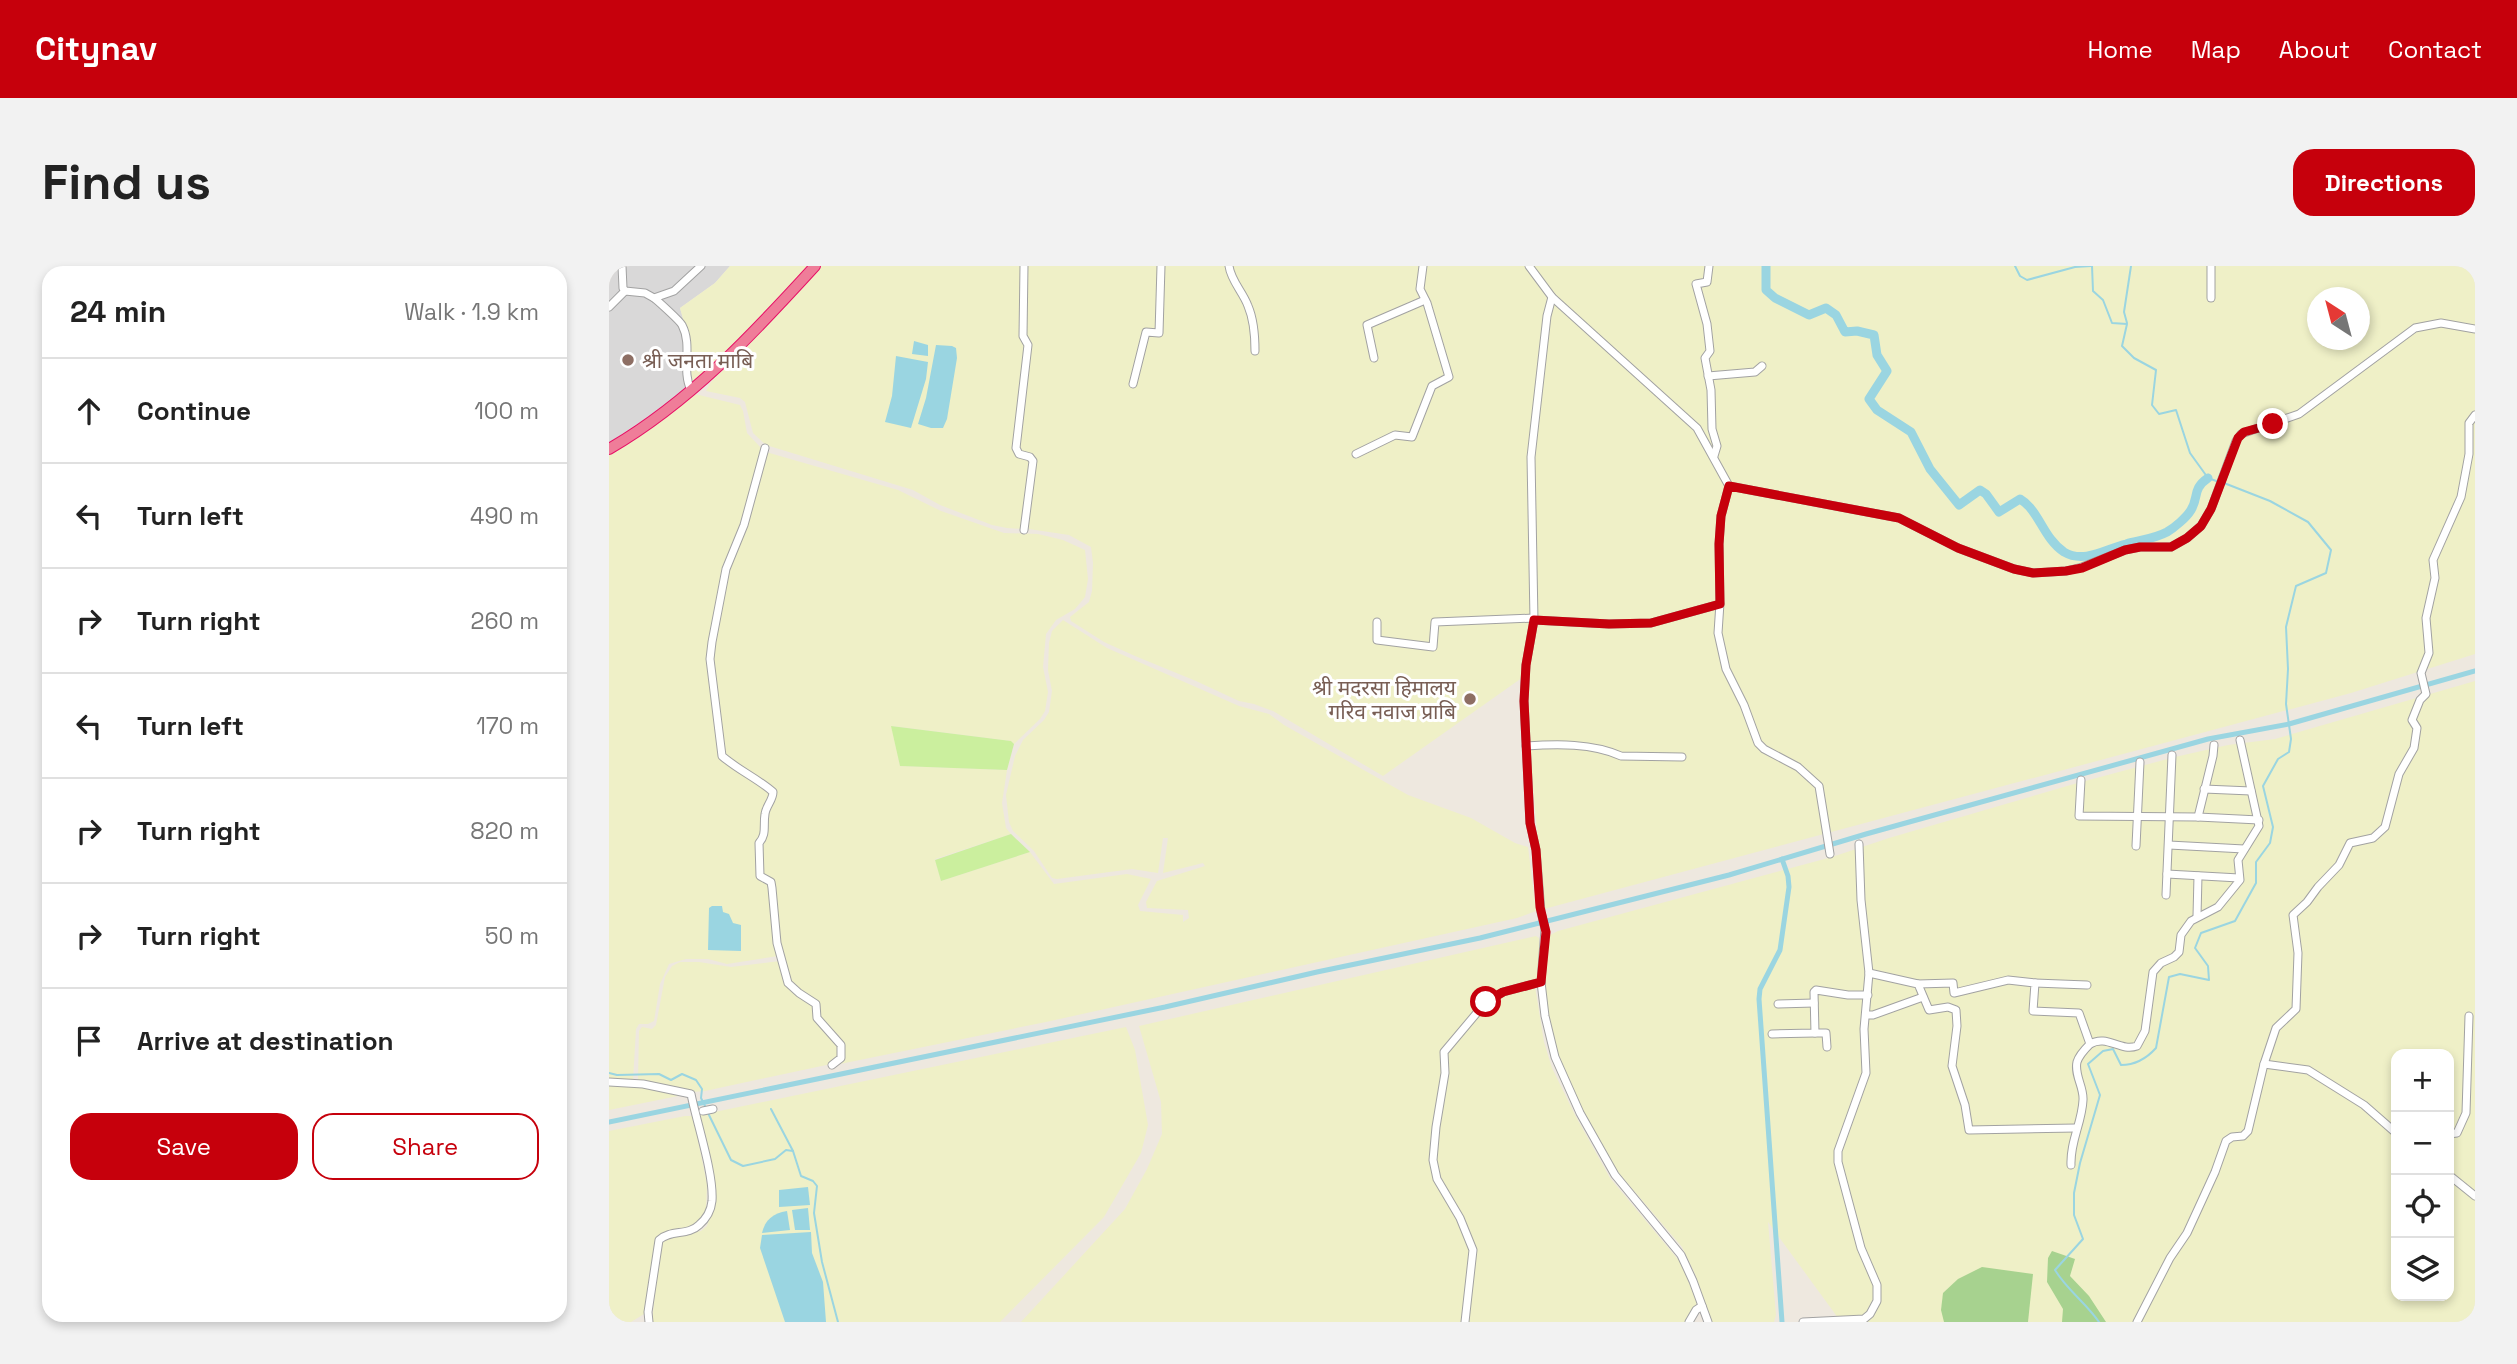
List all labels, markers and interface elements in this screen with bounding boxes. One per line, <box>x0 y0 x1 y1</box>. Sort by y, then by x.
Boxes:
text: Citynav <box>35 28 157 70</box>
text: Home <box>2087 34 2153 65</box>
text: Map <box>2191 34 2241 65</box>
text: About <box>2279 34 2350 65</box>
text: Contact <box>2388 34 2482 65</box>
button: Directions <box>2293 149 2475 216</box>
text: Find us <box>42 151 211 213</box>
north arrow <box>2307 287 2370 350</box>
text: 24 min <box>70 292 166 331</box>
text: Walk · 1.9 km <box>404 297 539 327</box>
place label: श्री जनता माबि <box>642 347 754 374</box>
marker: श्री जनता माबि <box>620 352 636 368</box>
icon: ahead <box>70 392 108 430</box>
text: Continue <box>137 394 251 428</box>
text: 100 m <box>474 396 539 426</box>
route end <box>2257 408 2288 439</box>
icon: left <box>70 497 108 535</box>
text: Turn left <box>137 499 244 533</box>
text: 490 m <box>470 501 539 531</box>
icon: right <box>70 602 108 640</box>
text: Turn right <box>137 604 261 638</box>
text: 260 m <box>471 606 539 636</box>
place label: श्री मदरसा हिमालय गरिव नवाज प्राबि <box>1312 674 1457 725</box>
marker: श्री मदरसा हिमालय गरिव नवाज प्राबि <box>1462 691 1478 707</box>
icon: left <box>70 707 108 745</box>
text: Turn left <box>137 709 244 743</box>
text: 170 m <box>476 711 539 741</box>
icon: right <box>70 812 108 850</box>
text: Turn right <box>137 814 261 848</box>
text: 820 m <box>470 816 539 846</box>
icon: right <box>70 917 108 955</box>
text: Turn right <box>137 919 261 953</box>
text: 50 m <box>485 921 539 951</box>
route start <box>1470 986 1501 1017</box>
icon: arrive <box>70 1022 108 1060</box>
text: Arrive at destination <box>137 1024 394 1058</box>
map controls <box>2391 1049 2454 1301</box>
button: + <box>2391 1049 2454 1112</box>
button: − <box>2391 1112 2454 1175</box>
button: Save <box>70 1113 298 1180</box>
button: Share <box>312 1113 539 1180</box>
button: locate <box>2391 1175 2454 1238</box>
button: layers <box>2391 1238 2454 1301</box>

